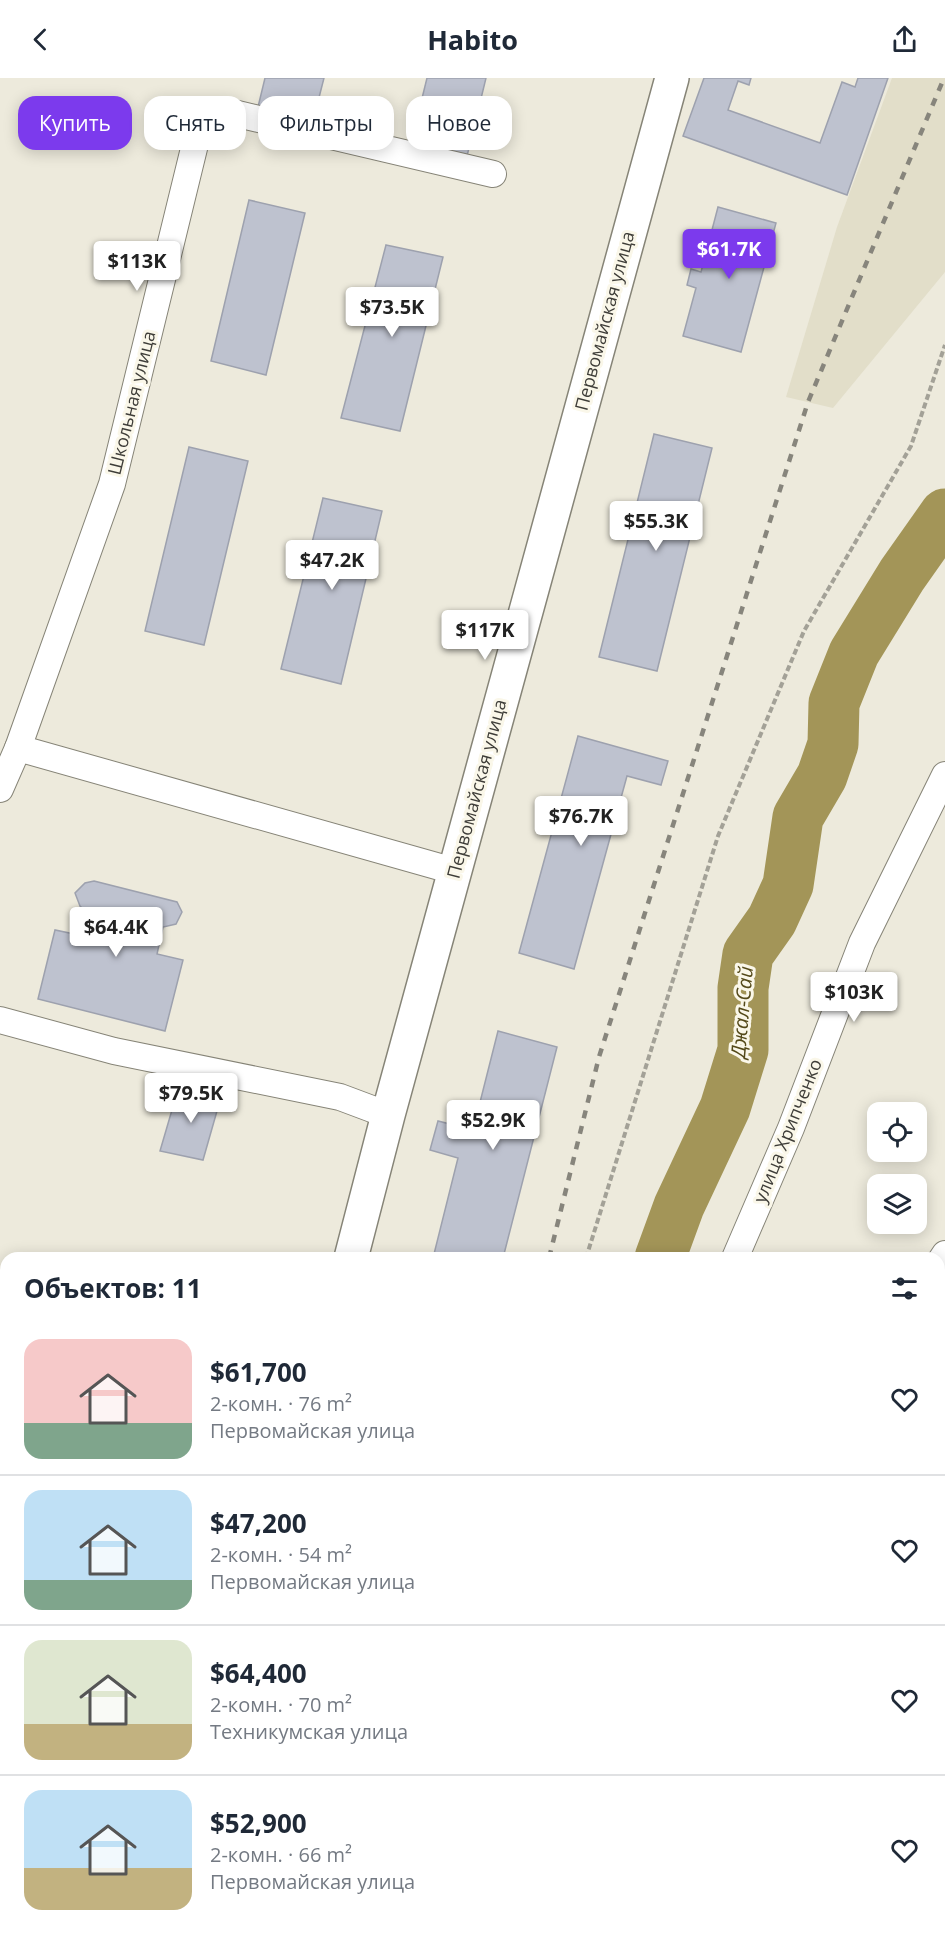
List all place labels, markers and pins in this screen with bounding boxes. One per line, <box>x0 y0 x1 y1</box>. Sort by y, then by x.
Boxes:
pin: $61.7K <box>680 229 778 280</box>
pin: $113K <box>95 241 179 292</box>
pin: $73.5K <box>343 287 441 338</box>
pin: $55.3K <box>607 501 705 552</box>
pin: $47.2K <box>283 540 381 591</box>
pin: $117K <box>443 610 527 661</box>
pin: $76.7K <box>532 796 630 847</box>
pin: $64.4K <box>67 907 165 958</box>
pin: $103K <box>812 972 896 1023</box>
pin: $79.5K <box>142 1073 240 1124</box>
pin: $52.9K <box>444 1100 542 1151</box>

